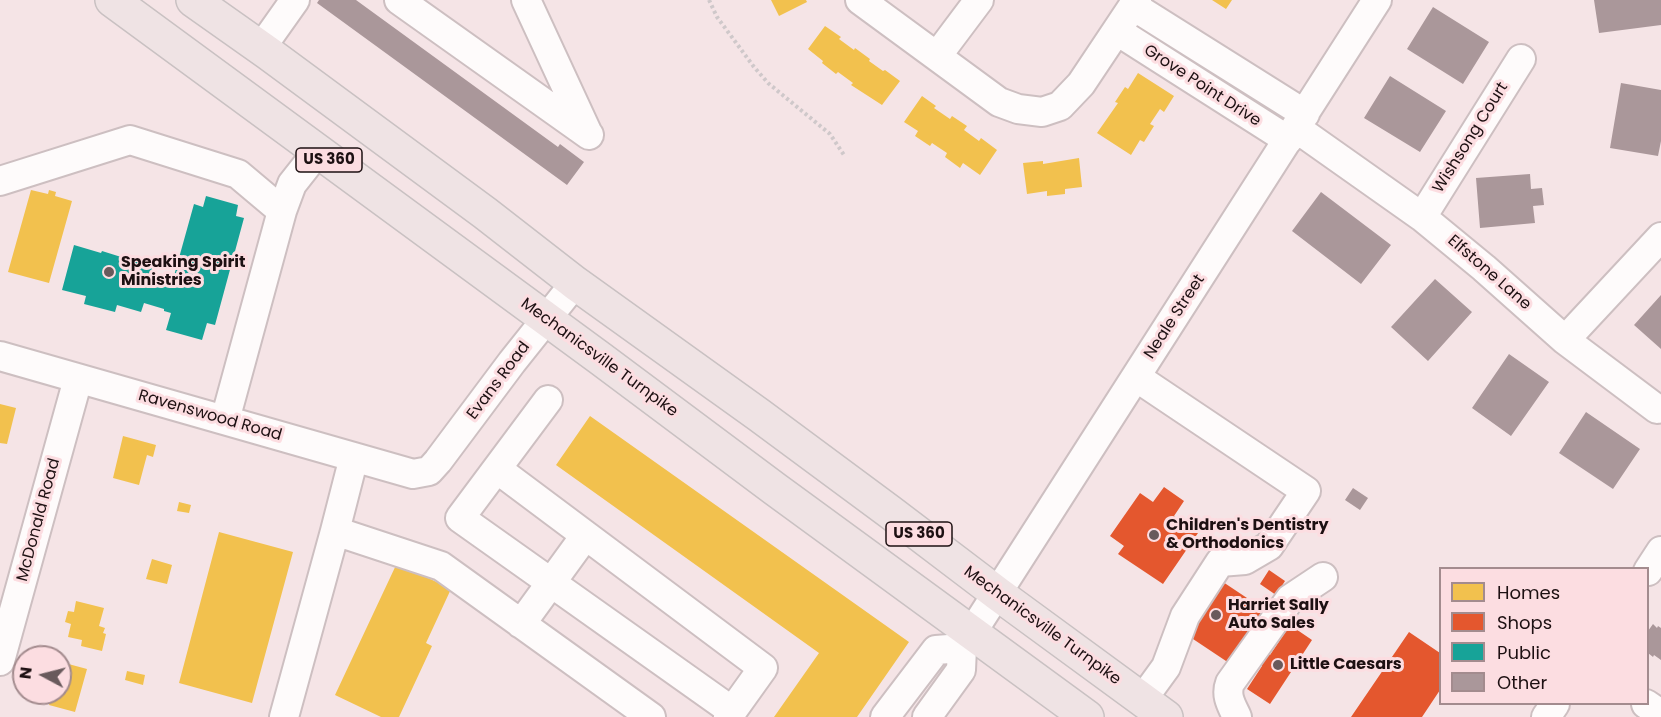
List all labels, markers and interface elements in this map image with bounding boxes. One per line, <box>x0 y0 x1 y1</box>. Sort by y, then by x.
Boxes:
street label: Grove Point Drive <box>1140 41 1264 131</box>
street label: Wishsong Court <box>1429 79 1513 197</box>
road number: US 360 <box>296 148 362 172</box>
street label: Elfstone Lane <box>1443 232 1535 314</box>
place label: Speaking Spirit Ministries <box>121 253 246 291</box>
marker: Speaking Spirit Ministries <box>102 265 116 279</box>
street label: Neale Street <box>1141 271 1209 363</box>
street label: Mechanicsville Turnpike <box>517 294 681 422</box>
street label: Evans Road <box>464 338 534 424</box>
street label: Ravenswood Road <box>136 386 284 446</box>
street label: McDonald Road <box>13 456 65 584</box>
place label: Children's Dentistry & Orthodonics <box>1166 516 1328 554</box>
road number: US 360 <box>886 522 952 546</box>
marker: Children's Dentistry & Orthodonics <box>1147 528 1161 542</box>
street label: Mechanicsville Turnpike <box>960 562 1124 690</box>
legend <box>1439 567 1649 705</box>
text: Homes <box>1497 580 1560 605</box>
place label: Harriet Sally Auto Sales <box>1228 596 1329 634</box>
marker: Harriet Sally Auto Sales <box>1209 608 1223 622</box>
text: Shops <box>1497 610 1552 635</box>
text: Public <box>1497 640 1551 665</box>
north arrow <box>12 645 72 705</box>
place label: Little Caesars <box>1290 655 1402 675</box>
marker: Little Caesars <box>1271 658 1285 672</box>
text: N <box>13 666 38 680</box>
text: Other <box>1497 670 1547 695</box>

